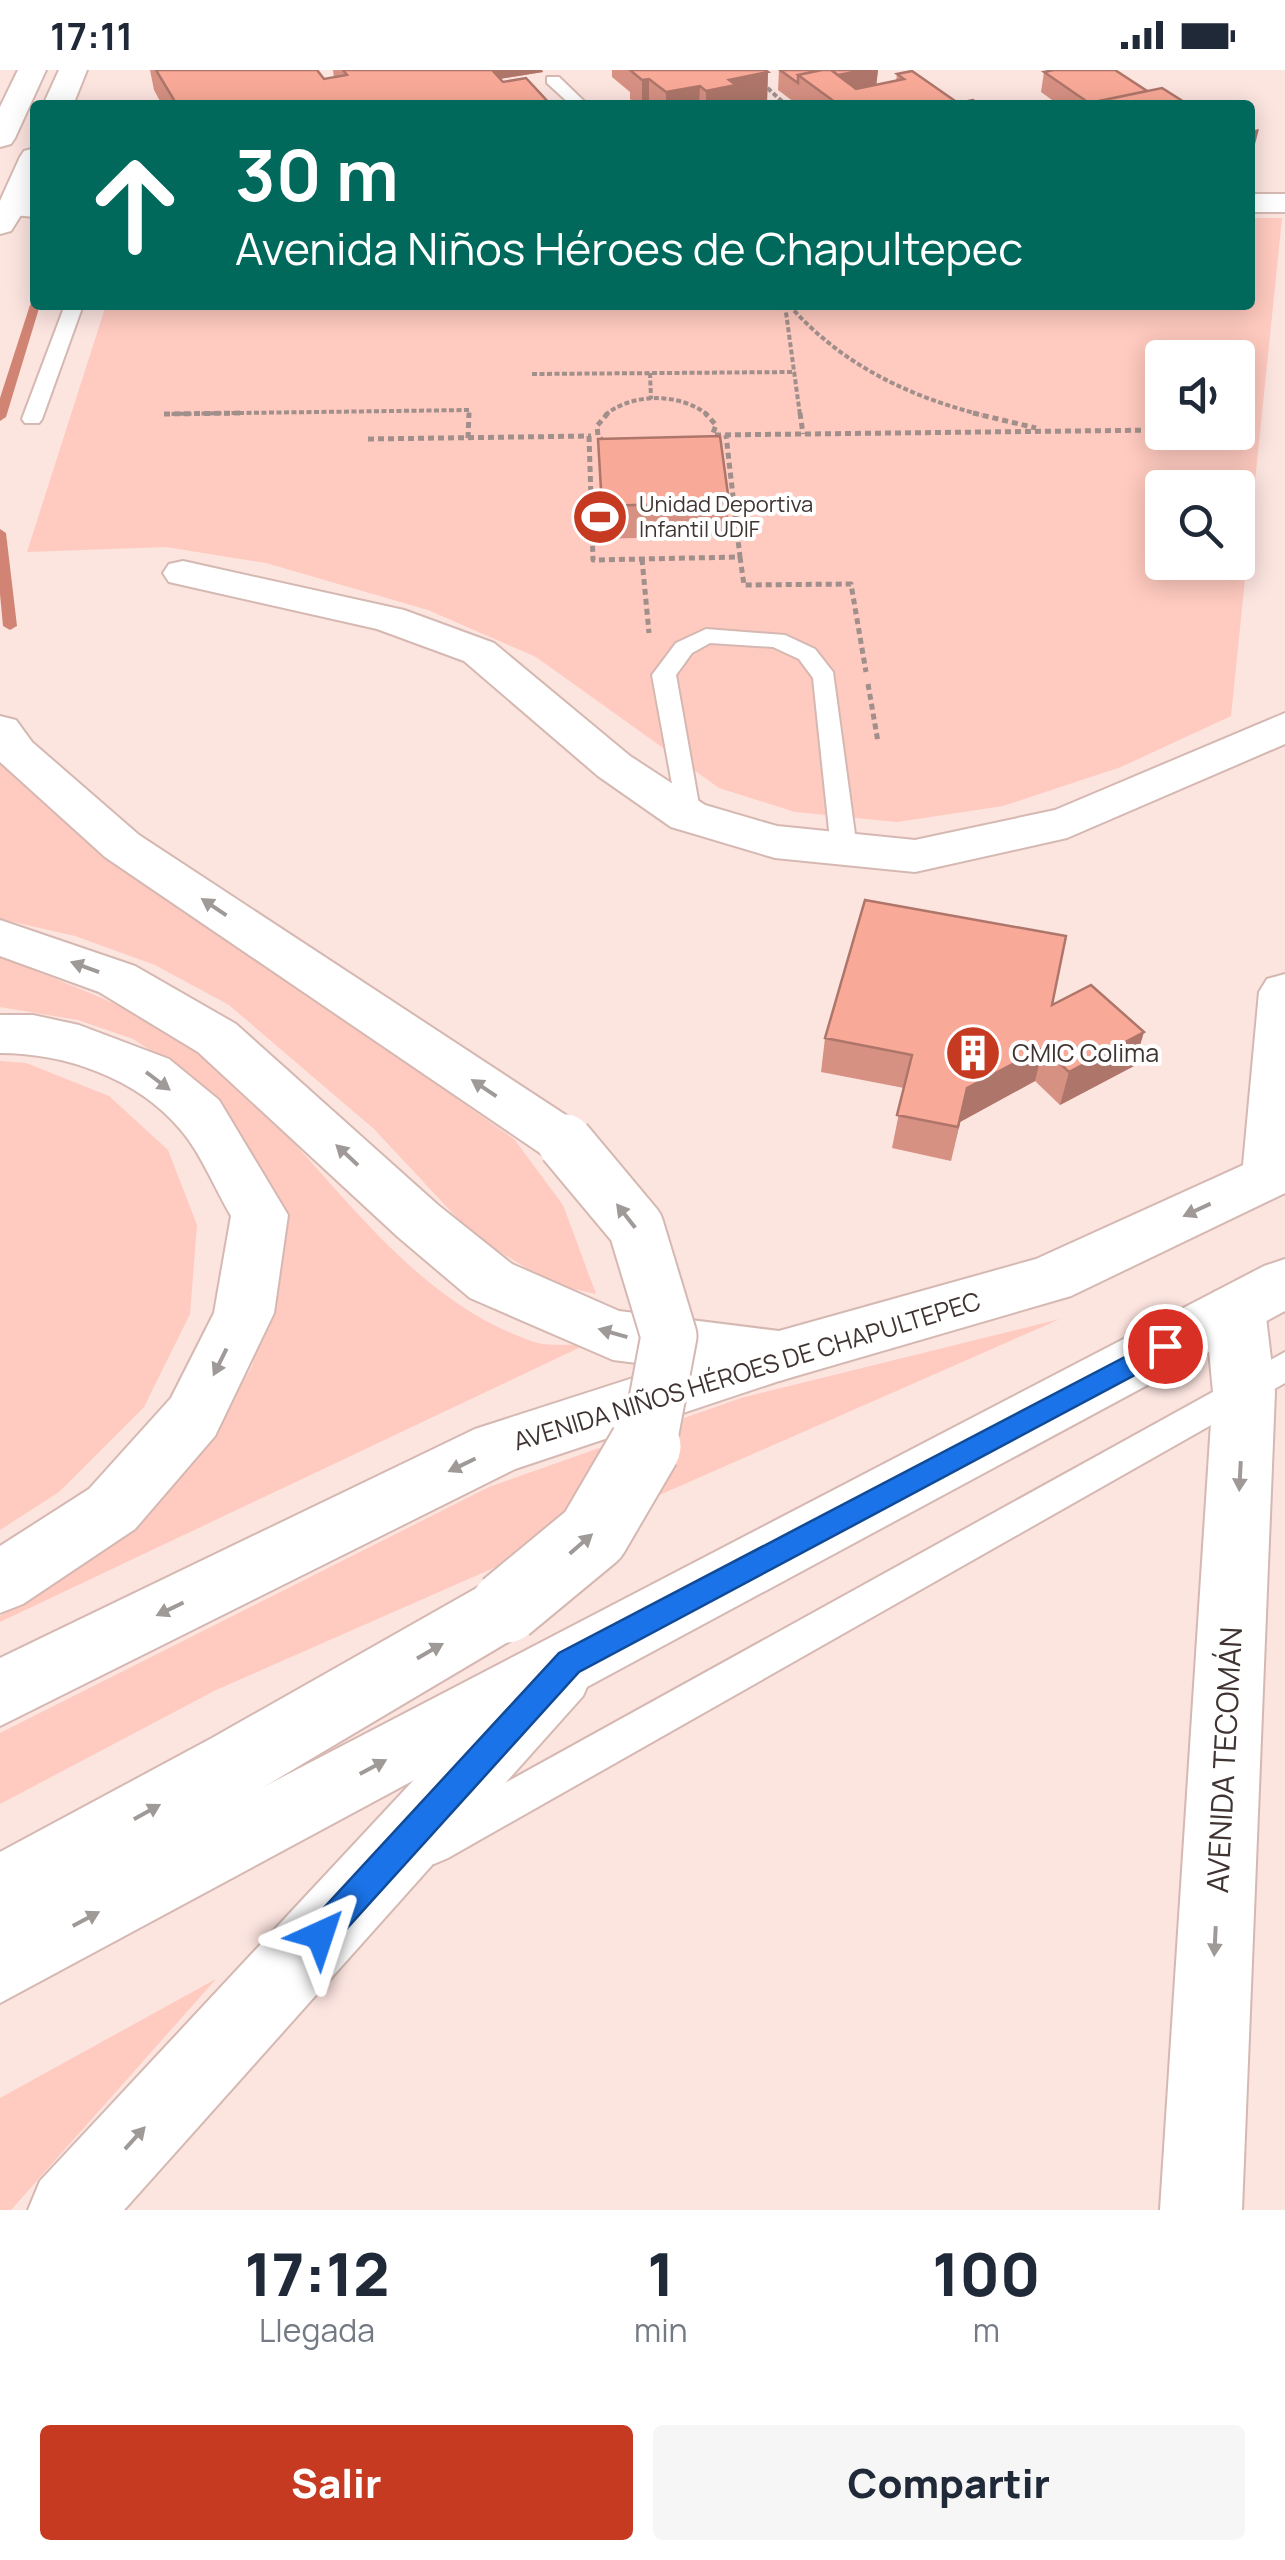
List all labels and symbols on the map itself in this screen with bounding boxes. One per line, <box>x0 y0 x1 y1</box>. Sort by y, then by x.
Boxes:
sports icon: Unidad Deportiva Infantil UDIF <box>570 487 630 547</box>
place label: Unidad Deportiva Infantil UDIF <box>639 489 813 544</box>
one-way arrow <box>200 898 227 917</box>
one-way arrow <box>69 959 99 974</box>
building icon: CMIC Colima <box>943 1023 1003 1083</box>
place label: CMIC Colima <box>1012 1035 1159 1070</box>
one-way arrow <box>145 1071 171 1090</box>
one-way arrow <box>470 1079 497 1098</box>
one-way arrow <box>335 1144 359 1167</box>
one-way arrow <box>1182 1202 1211 1219</box>
one-way arrow <box>616 1203 637 1229</box>
street label: AVENIDA NIÑOS HÉROES DE CHAPULTEPEC <box>509 1283 985 1458</box>
pin <box>1123 1304 1208 1389</box>
one-way arrow <box>598 1325 628 1340</box>
one-way arrow <box>212 1348 229 1377</box>
one-way arrow <box>447 1457 476 1474</box>
one-way arrow <box>1232 1461 1248 1493</box>
one-way arrow <box>568 1534 593 1556</box>
one-way arrow <box>155 1600 184 1617</box>
street label: AVENIDA TECOMÁN <box>1196 1626 1251 1894</box>
one-way arrow <box>415 1643 444 1660</box>
one-way arrow <box>359 1758 388 1775</box>
one-way arrow <box>133 1803 161 1821</box>
position arrow <box>268 1883 372 1987</box>
one-way arrow <box>72 1911 101 1928</box>
one-way arrow <box>1207 1925 1223 1957</box>
one-way arrow <box>123 2126 145 2151</box>

